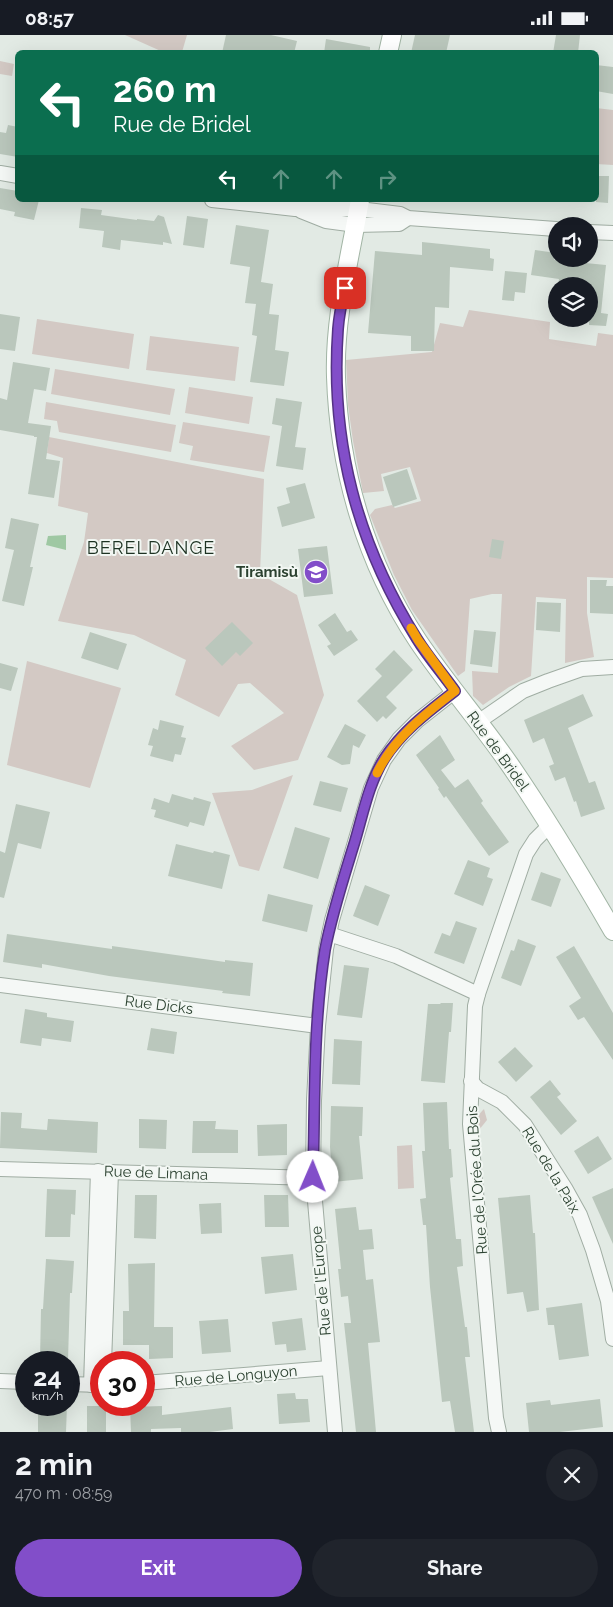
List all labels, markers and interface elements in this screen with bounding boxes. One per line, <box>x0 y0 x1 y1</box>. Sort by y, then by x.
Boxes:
text: 08:57 <box>25 7 74 29</box>
text: 260 m <box>113 69 216 110</box>
icon: left <box>30 70 95 135</box>
text: Rue de Bridel <box>113 111 251 137</box>
icon: left <box>214 165 242 193</box>
icon: ahead <box>267 165 295 193</box>
icon: ahead <box>320 165 348 193</box>
icon: right <box>373 165 401 193</box>
map controls <box>548 217 598 327</box>
button: sound <box>548 217 598 267</box>
pin <box>324 267 366 309</box>
icon: arrive <box>331 274 359 302</box>
button: layers <box>548 277 598 327</box>
district label: BERELDANGE <box>87 537 215 558</box>
school or university icon: Tiramisù <box>303 559 329 585</box>
place label: Tiramisù <box>236 563 298 581</box>
street label: Rue de Bridel <box>463 708 533 795</box>
street label: Rue Dicks <box>124 992 194 1018</box>
street label: Rue de l'Orée du Bois <box>463 1105 491 1255</box>
street label: Rue de la Paix <box>518 1124 584 1217</box>
position arrow <box>286 1150 338 1202</box>
street label: Rue de Limana <box>104 1162 208 1184</box>
street label: Rue de l'Europe <box>307 1225 335 1337</box>
speed limit sign: 30 <box>90 1351 155 1416</box>
text: 24 <box>33 1362 62 1392</box>
street label: Rue de Longuyon <box>174 1362 298 1390</box>
text: km/h <box>32 1389 63 1403</box>
text: 2 min <box>15 1447 93 1482</box>
button: close <box>546 1449 598 1501</box>
text: 470 m · 08:59 <box>15 1484 112 1503</box>
button: Exit <box>15 1539 302 1597</box>
button: Share <box>312 1539 598 1597</box>

